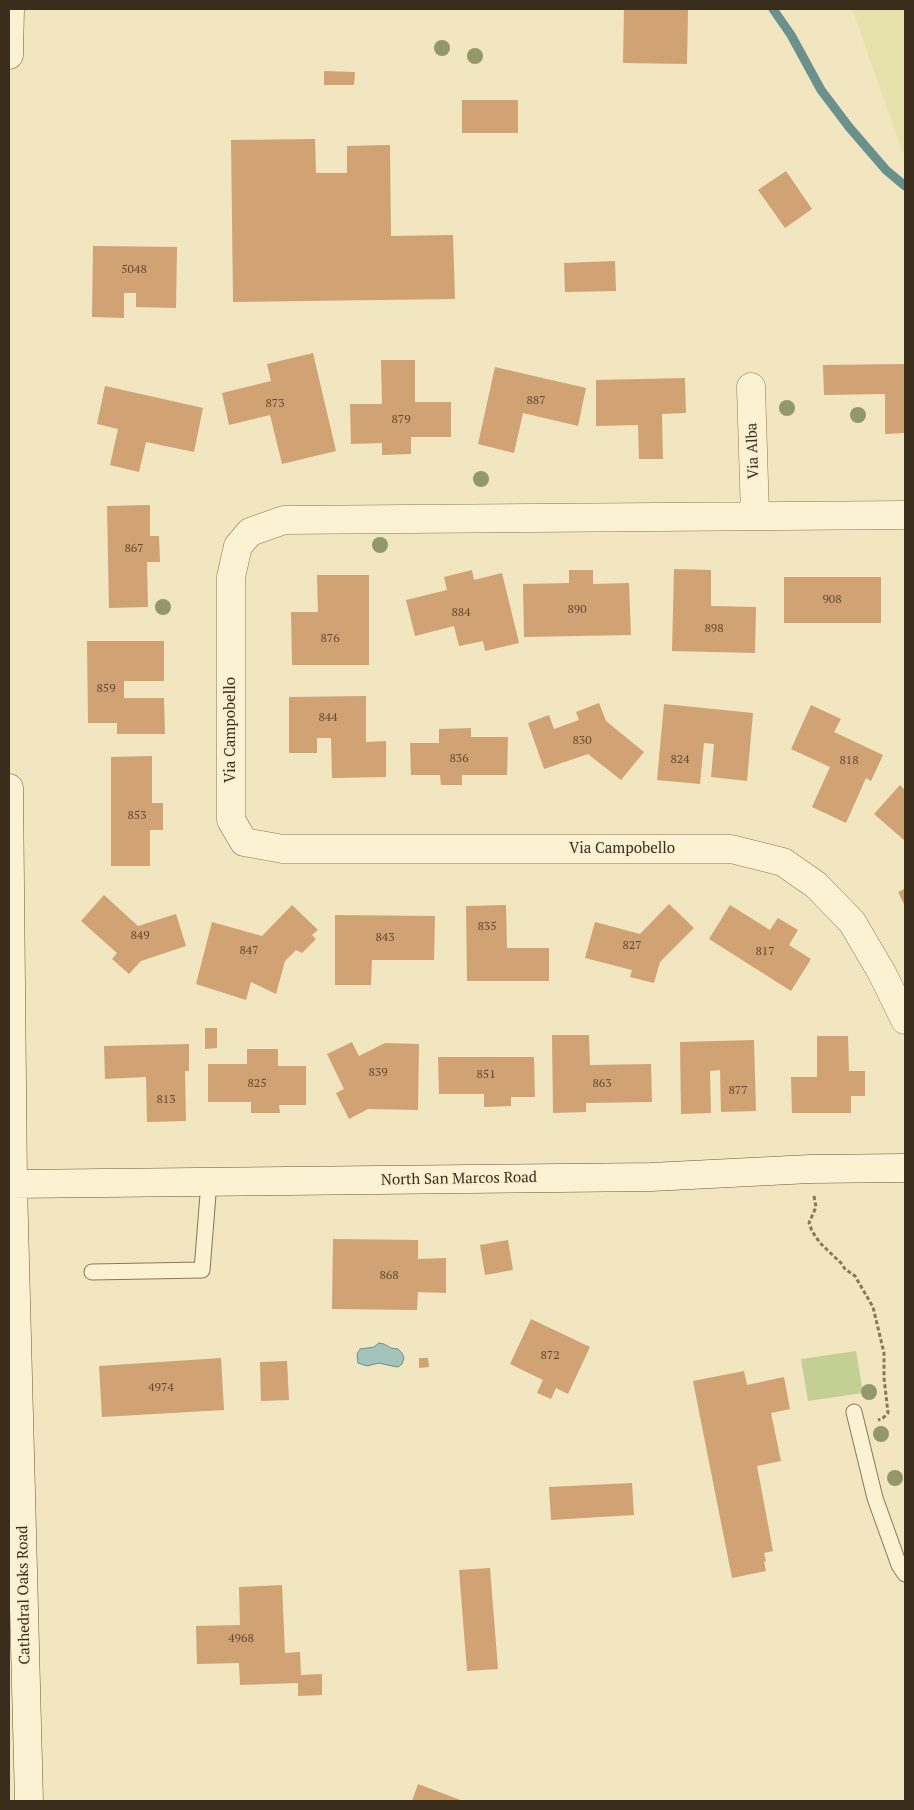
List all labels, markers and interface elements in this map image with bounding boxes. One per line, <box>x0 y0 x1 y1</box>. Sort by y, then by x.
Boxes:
house number: 5048 <box>121 263 147 277</box>
house number: 887 <box>526 394 546 408</box>
house number: 873 <box>265 397 285 411</box>
house number: 879 <box>391 413 411 427</box>
street label: Via Alba <box>743 422 763 480</box>
house number: 867 <box>124 542 144 556</box>
house number: 908 <box>822 593 842 607</box>
house number: 890 <box>567 603 587 617</box>
house number: 884 <box>451 606 471 620</box>
house number: 898 <box>704 622 724 636</box>
house number: 876 <box>320 632 340 646</box>
street label: Via Campobello <box>222 677 240 783</box>
house number: 859 <box>96 682 116 696</box>
house number: 844 <box>318 711 338 725</box>
house number: 830 <box>572 734 592 748</box>
house number: 836 <box>449 752 469 766</box>
house number: 824 <box>670 753 690 767</box>
house number: 818 <box>839 754 859 768</box>
house number: 853 <box>127 809 147 823</box>
street label: Via Campobello <box>569 840 675 858</box>
house number: 835 <box>477 920 497 934</box>
house number: 849 <box>130 929 150 943</box>
house number: 843 <box>375 931 395 945</box>
house number: 827 <box>622 939 642 953</box>
house number: 847 <box>239 944 259 958</box>
house number: 817 <box>755 945 775 959</box>
house number: 839 <box>368 1066 388 1080</box>
house number: 851 <box>476 1068 496 1082</box>
house number: 825 <box>247 1077 267 1091</box>
house number: 863 <box>592 1077 612 1091</box>
house number: 877 <box>728 1084 748 1098</box>
house number: 813 <box>156 1093 176 1107</box>
street label: North San Marcos Road <box>381 1169 537 1189</box>
house number: 868 <box>379 1269 399 1283</box>
house number: 872 <box>540 1349 560 1363</box>
house number: 4974 <box>148 1381 174 1395</box>
street label: Cathedral Oaks Road <box>14 1525 34 1665</box>
house number: 4968 <box>228 1632 254 1646</box>

